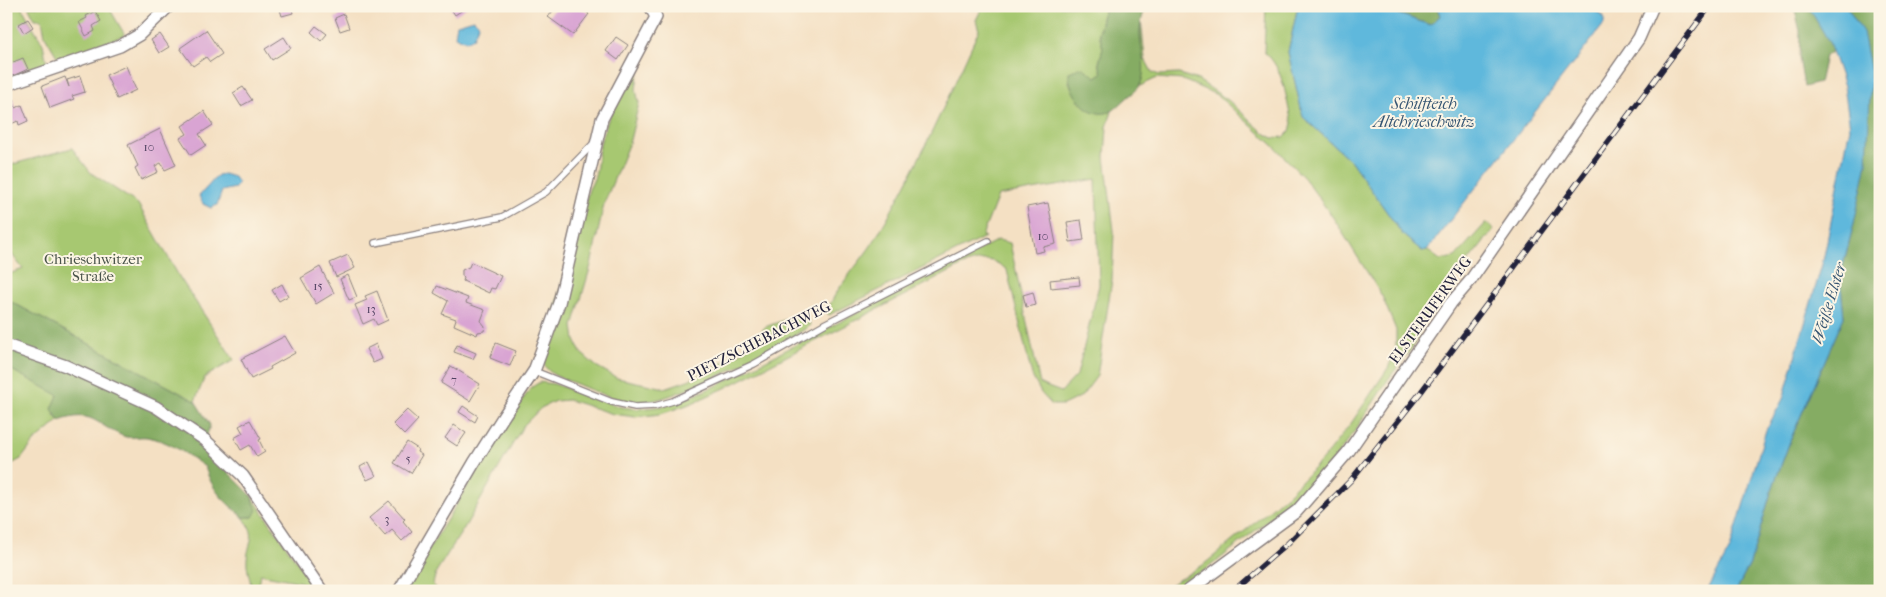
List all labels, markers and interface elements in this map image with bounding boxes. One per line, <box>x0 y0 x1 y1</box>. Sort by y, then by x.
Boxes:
water label: Schilfteich Altchrieschwitz <box>1371 94 1475 131</box>
house number: 10 <box>144 140 154 154</box>
house number: 10 <box>1038 229 1048 243</box>
park label: Chrieschwitzer Straße <box>44 250 143 285</box>
street label: ELSTERUFERWEG <box>1385 252 1475 367</box>
water label: Weiße Elster <box>1807 259 1850 346</box>
house number: 15 <box>313 279 323 293</box>
street label: PIETZSCHEBACHWEG <box>684 297 834 385</box>
house number: 13 <box>366 302 376 316</box>
house number: 7 <box>451 373 457 387</box>
house number: 5 <box>405 452 411 466</box>
house number: 3 <box>385 512 390 526</box>

